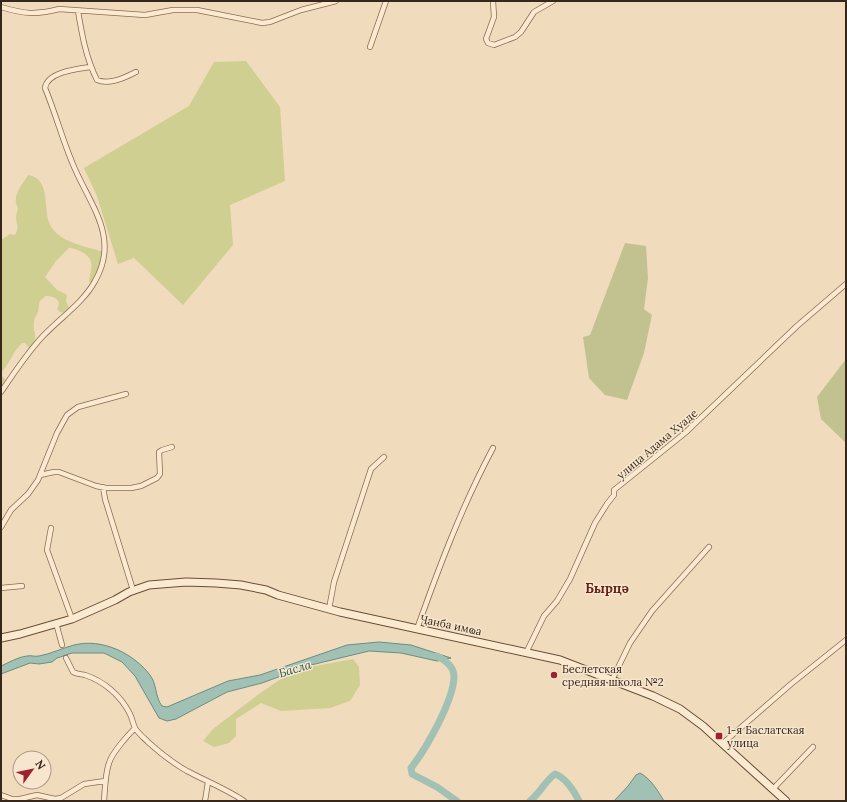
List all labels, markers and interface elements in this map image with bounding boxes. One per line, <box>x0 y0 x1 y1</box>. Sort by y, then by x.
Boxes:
street label: улица Адама Хуаде <box>614 406 700 482</box>
district label: Бырцә <box>585 580 629 597</box>
street label: Ҷанба имҩа <box>419 612 483 638</box>
water label: Басла <box>277 656 313 681</box>
place label: Беслетская средняя школа №2 <box>562 662 664 689</box>
marker: Беслетская средняя школа №2 <box>549 670 559 680</box>
place label: 1-я Баслатская улица <box>727 723 805 750</box>
marker: 1-я Баслатская улица <box>714 731 724 741</box>
north arrow <box>12 750 52 790</box>
text: N <box>32 757 49 772</box>

